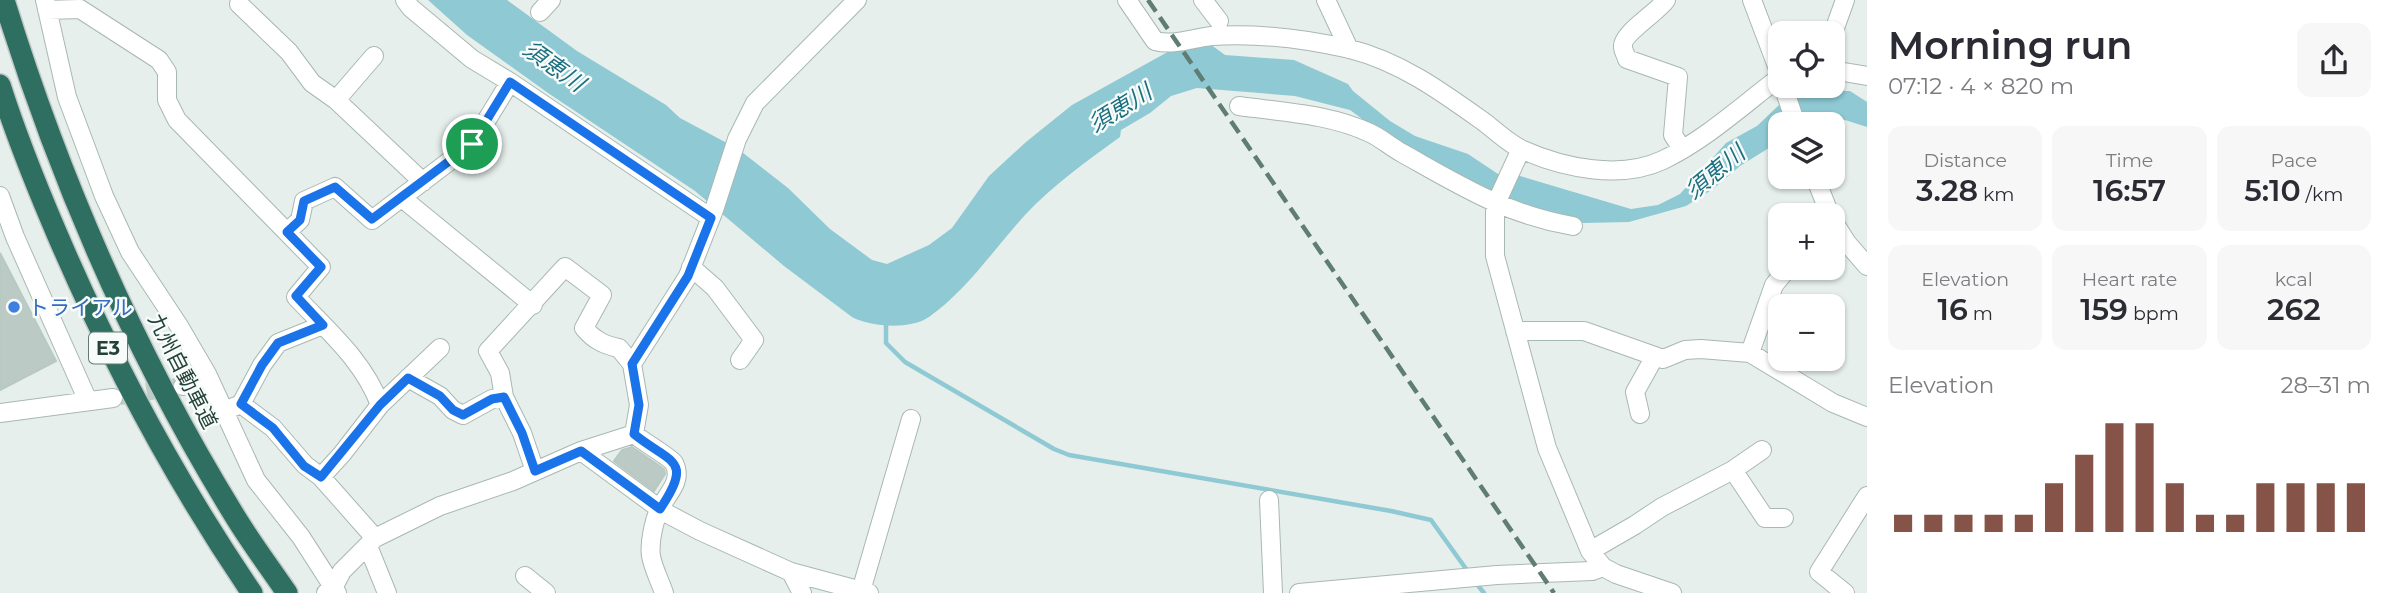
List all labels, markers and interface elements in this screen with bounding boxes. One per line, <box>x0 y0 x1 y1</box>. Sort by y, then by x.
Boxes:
map controls <box>1768 21 1845 371</box>
button: locate <box>1768 21 1845 98</box>
text: Morning run <box>1888 22 2132 69</box>
button: share <box>2297 23 2371 97</box>
water label: 須恵川 <box>518 35 593 99</box>
text: 07:12 · 4 × 820 m <box>1888 72 2074 100</box>
water label: 須恵川 <box>1083 76 1159 138</box>
button: layers <box>1768 112 1845 189</box>
pin <box>442 114 502 174</box>
icon: arrive <box>453 125 491 163</box>
water label: 須恵川 <box>1680 137 1753 205</box>
text: Distance <box>1923 149 2007 172</box>
text: Time <box>2106 149 2153 172</box>
text: Pace <box>2271 149 2317 172</box>
text: 3.28 <box>1916 172 1978 209</box>
text: 16:57 <box>2093 172 2166 209</box>
text: 5:10 <box>2244 172 2301 209</box>
text: km <box>1978 183 2014 206</box>
text: /km <box>2301 183 2343 206</box>
button: + <box>1768 203 1845 280</box>
text: Elevation <box>1921 268 2009 291</box>
text: Heart rate <box>2082 268 2177 291</box>
text: kcal <box>2275 268 2313 291</box>
text: 16 <box>1937 291 1968 328</box>
text: 159 <box>2080 291 2128 328</box>
text: 262 <box>2267 291 2321 328</box>
button: − <box>1768 294 1845 371</box>
place label: トライアル <box>28 295 133 320</box>
marker: トライアル <box>6 299 22 315</box>
text: m <box>1968 302 1993 325</box>
text: bpm <box>2128 302 2179 325</box>
street label: 九州自動車道 <box>143 309 223 433</box>
road number: E3 <box>89 332 127 364</box>
text: Elevation <box>1888 371 1994 399</box>
text: 28–31 m <box>2281 371 2371 399</box>

